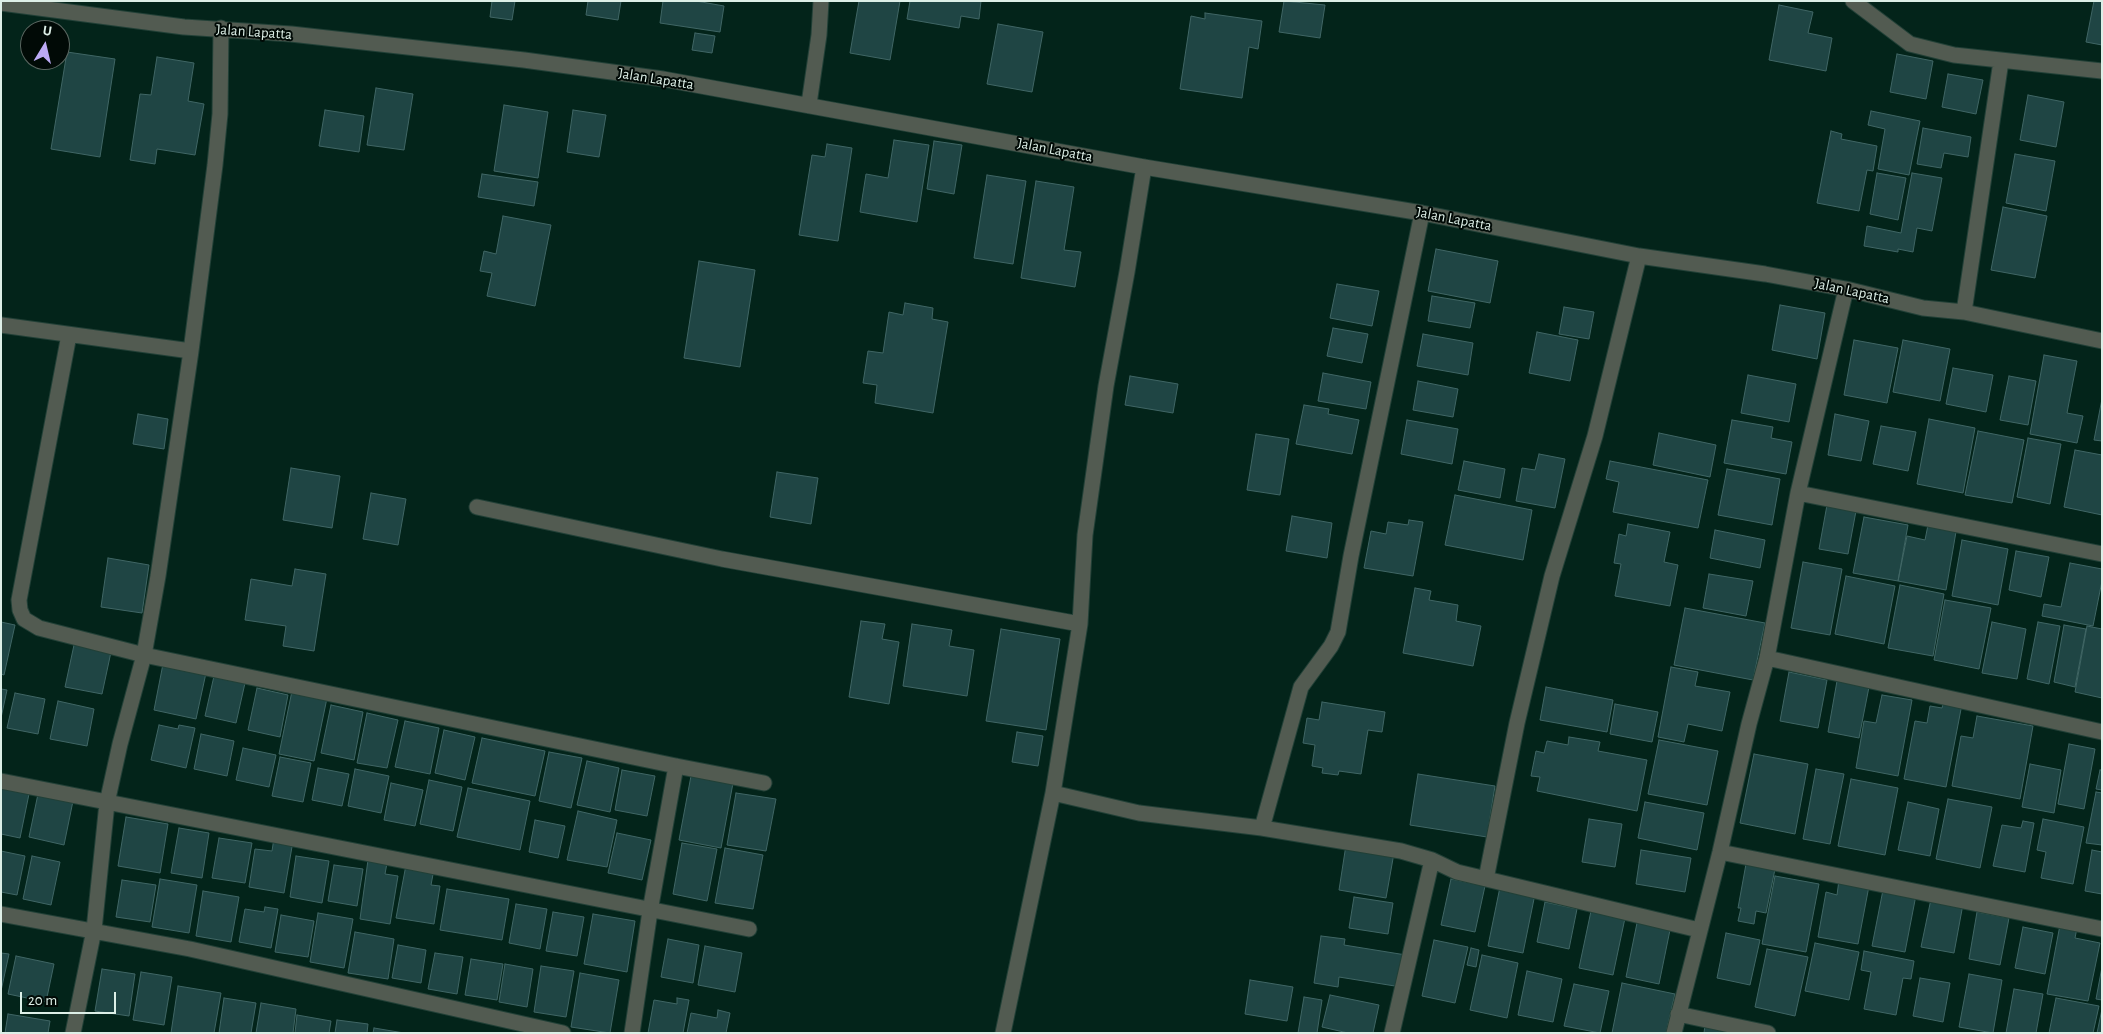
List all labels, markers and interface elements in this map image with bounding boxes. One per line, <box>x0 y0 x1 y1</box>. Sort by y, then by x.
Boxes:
north arrow <box>20 20 70 70</box>
street label: Jalan Lapatta <box>215 20 293 44</box>
text: U <box>42 24 53 39</box>
street label: Jalan Lapatta <box>617 64 695 94</box>
street label: Jalan Lapatta <box>1016 134 1094 166</box>
street label: Jalan Lapatta <box>1415 203 1493 235</box>
street label: Jalan Lapatta <box>1813 274 1891 308</box>
scale bar <box>22 982 119 1014</box>
text: 20 m <box>28 993 57 1008</box>

